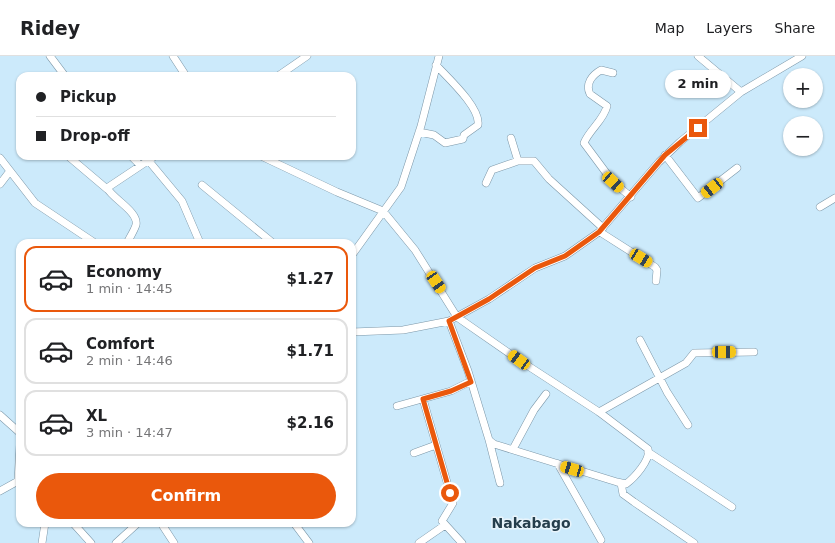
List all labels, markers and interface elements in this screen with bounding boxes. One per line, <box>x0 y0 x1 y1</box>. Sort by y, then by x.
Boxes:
text: Ridey <box>20 17 80 39</box>
text: Map <box>655 20 684 36</box>
text: Layers <box>706 20 753 36</box>
text: Share <box>775 20 815 36</box>
map controls <box>783 68 823 156</box>
button: + <box>783 68 823 108</box>
callout: 2 min <box>665 70 731 98</box>
text: 2 min <box>678 76 718 91</box>
text: Pickup <box>60 88 116 106</box>
button: − <box>783 116 823 156</box>
route end <box>689 119 707 137</box>
text: Drop-off <box>60 127 130 145</box>
car <box>600 170 626 194</box>
car <box>699 176 725 200</box>
car <box>628 247 654 269</box>
icon: car <box>38 261 74 297</box>
text: Economy <box>86 263 162 281</box>
car <box>424 269 448 295</box>
text: $1.27 <box>287 270 334 288</box>
text: 1 min · 14:45 <box>86 281 173 296</box>
icon: car <box>38 333 74 369</box>
text: Comfort <box>86 335 154 353</box>
text: $1.71 <box>287 342 334 360</box>
car <box>712 346 736 358</box>
car <box>506 348 532 372</box>
text: 2 min · 14:46 <box>86 353 173 368</box>
icon: car <box>38 405 74 441</box>
text: XL <box>86 407 107 425</box>
text: $2.16 <box>287 414 334 432</box>
text: 3 min · 14:47 <box>86 425 173 440</box>
car <box>559 460 585 478</box>
button: Confirm <box>36 473 336 519</box>
route start <box>441 484 459 502</box>
district label: Nakabago <box>491 515 571 531</box>

